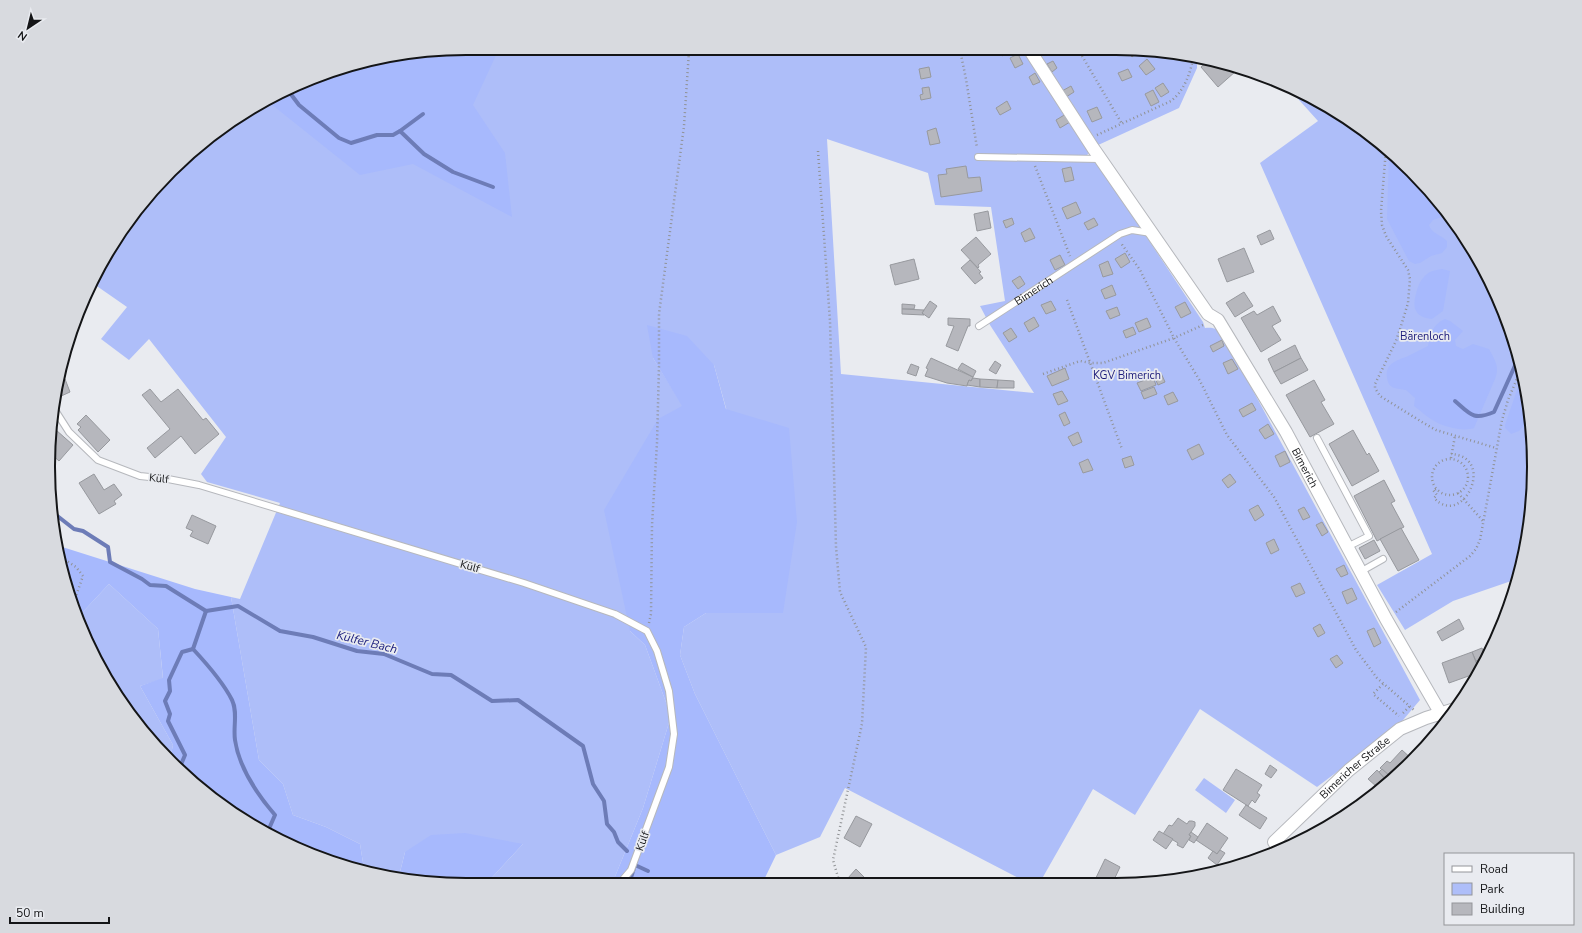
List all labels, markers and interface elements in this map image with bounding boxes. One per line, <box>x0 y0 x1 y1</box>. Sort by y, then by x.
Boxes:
north arrow <box>8 8 48 48</box>
text: N <box>15 27 30 44</box>
street label: Bimerich <box>1012 273 1056 309</box>
park label: Bärenloch <box>1400 329 1450 344</box>
park label: KGV Bimerich <box>1093 368 1161 383</box>
street label: Bimerich <box>1288 445 1321 490</box>
street label: Külf <box>148 470 170 487</box>
street label: Külf <box>458 557 482 576</box>
water label: Külfer Bach <box>335 627 399 657</box>
street label: Bimericher Straße <box>1316 733 1393 802</box>
street label: Külf <box>632 829 653 853</box>
legend <box>1444 853 1574 925</box>
text: Road <box>1480 861 1508 877</box>
text: Park <box>1480 881 1505 897</box>
scale bar <box>10 899 109 925</box>
text: Building <box>1480 901 1525 917</box>
text: 50 m <box>16 905 44 921</box>

